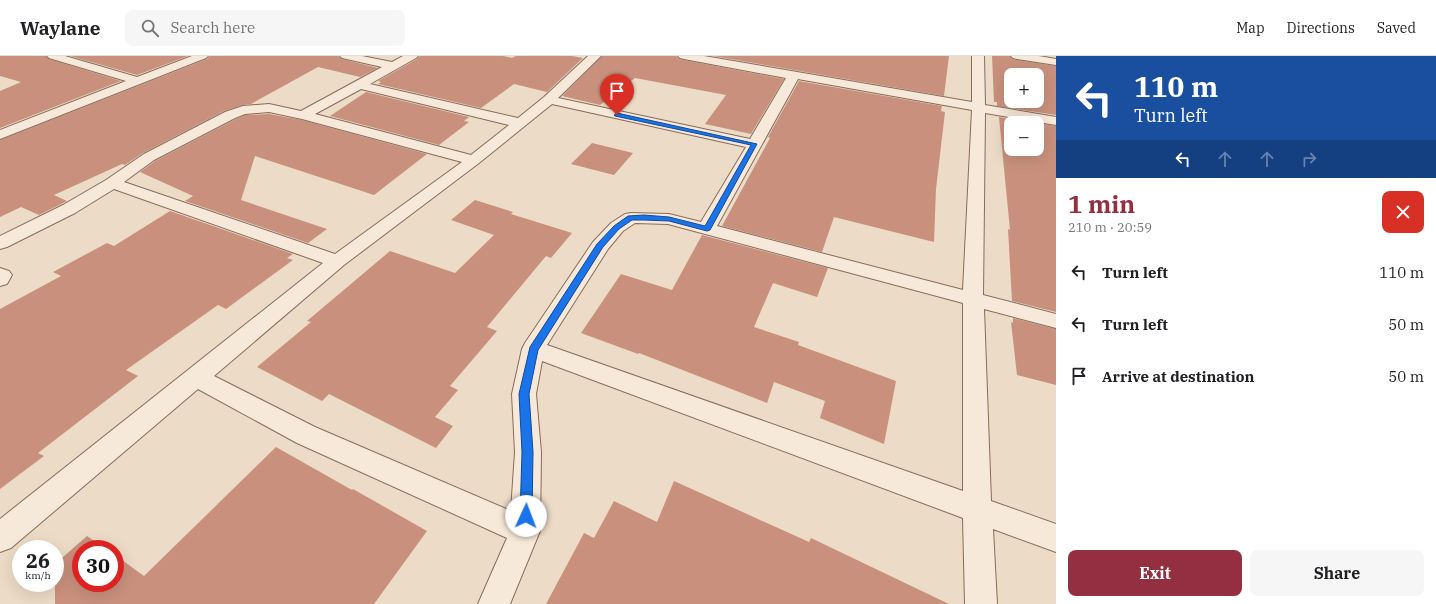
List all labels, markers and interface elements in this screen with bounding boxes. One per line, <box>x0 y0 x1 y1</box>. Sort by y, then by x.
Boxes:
search box <box>125 10 405 46</box>
text: Waylane <box>20 16 101 40</box>
icon: search <box>139 17 161 39</box>
text: Search here <box>171 18 255 37</box>
text: Map <box>1236 19 1265 37</box>
text: Directions <box>1287 19 1355 37</box>
text: Saved <box>1377 19 1416 37</box>
map controls <box>1004 68 1044 156</box>
button: + <box>1004 68 1044 108</box>
text: 110 m <box>1134 68 1218 105</box>
icon: left <box>1068 72 1120 124</box>
pin <box>600 74 634 115</box>
icon: arrive <box>606 80 628 102</box>
text: Turn left <box>1134 104 1208 127</box>
button: − <box>1004 116 1044 156</box>
icon: left <box>1172 148 1194 170</box>
icon: ahead <box>1214 148 1236 170</box>
icon: ahead <box>1256 148 1278 170</box>
icon: right <box>1298 148 1320 170</box>
text: 1 min <box>1068 188 1135 220</box>
button: close <box>1382 191 1424 233</box>
text: 210 m · 20:59 <box>1068 219 1152 236</box>
icon: left <box>1068 261 1090 283</box>
text: Turn left <box>1102 263 1168 282</box>
text: 110 m <box>1379 263 1424 282</box>
icon: left <box>1068 313 1090 335</box>
text: Turn left <box>1102 315 1168 334</box>
text: 50 m <box>1388 315 1424 334</box>
icon: arrive <box>1068 365 1090 387</box>
text: Arrive at destination <box>1102 367 1254 386</box>
text: 50 m <box>1388 367 1424 386</box>
position arrow <box>505 495 547 537</box>
speed limit sign: 30 <box>72 540 124 592</box>
text: 26 <box>26 547 50 574</box>
button: Exit <box>1068 550 1242 596</box>
button: Share <box>1250 550 1424 596</box>
text: km/h <box>25 569 51 582</box>

